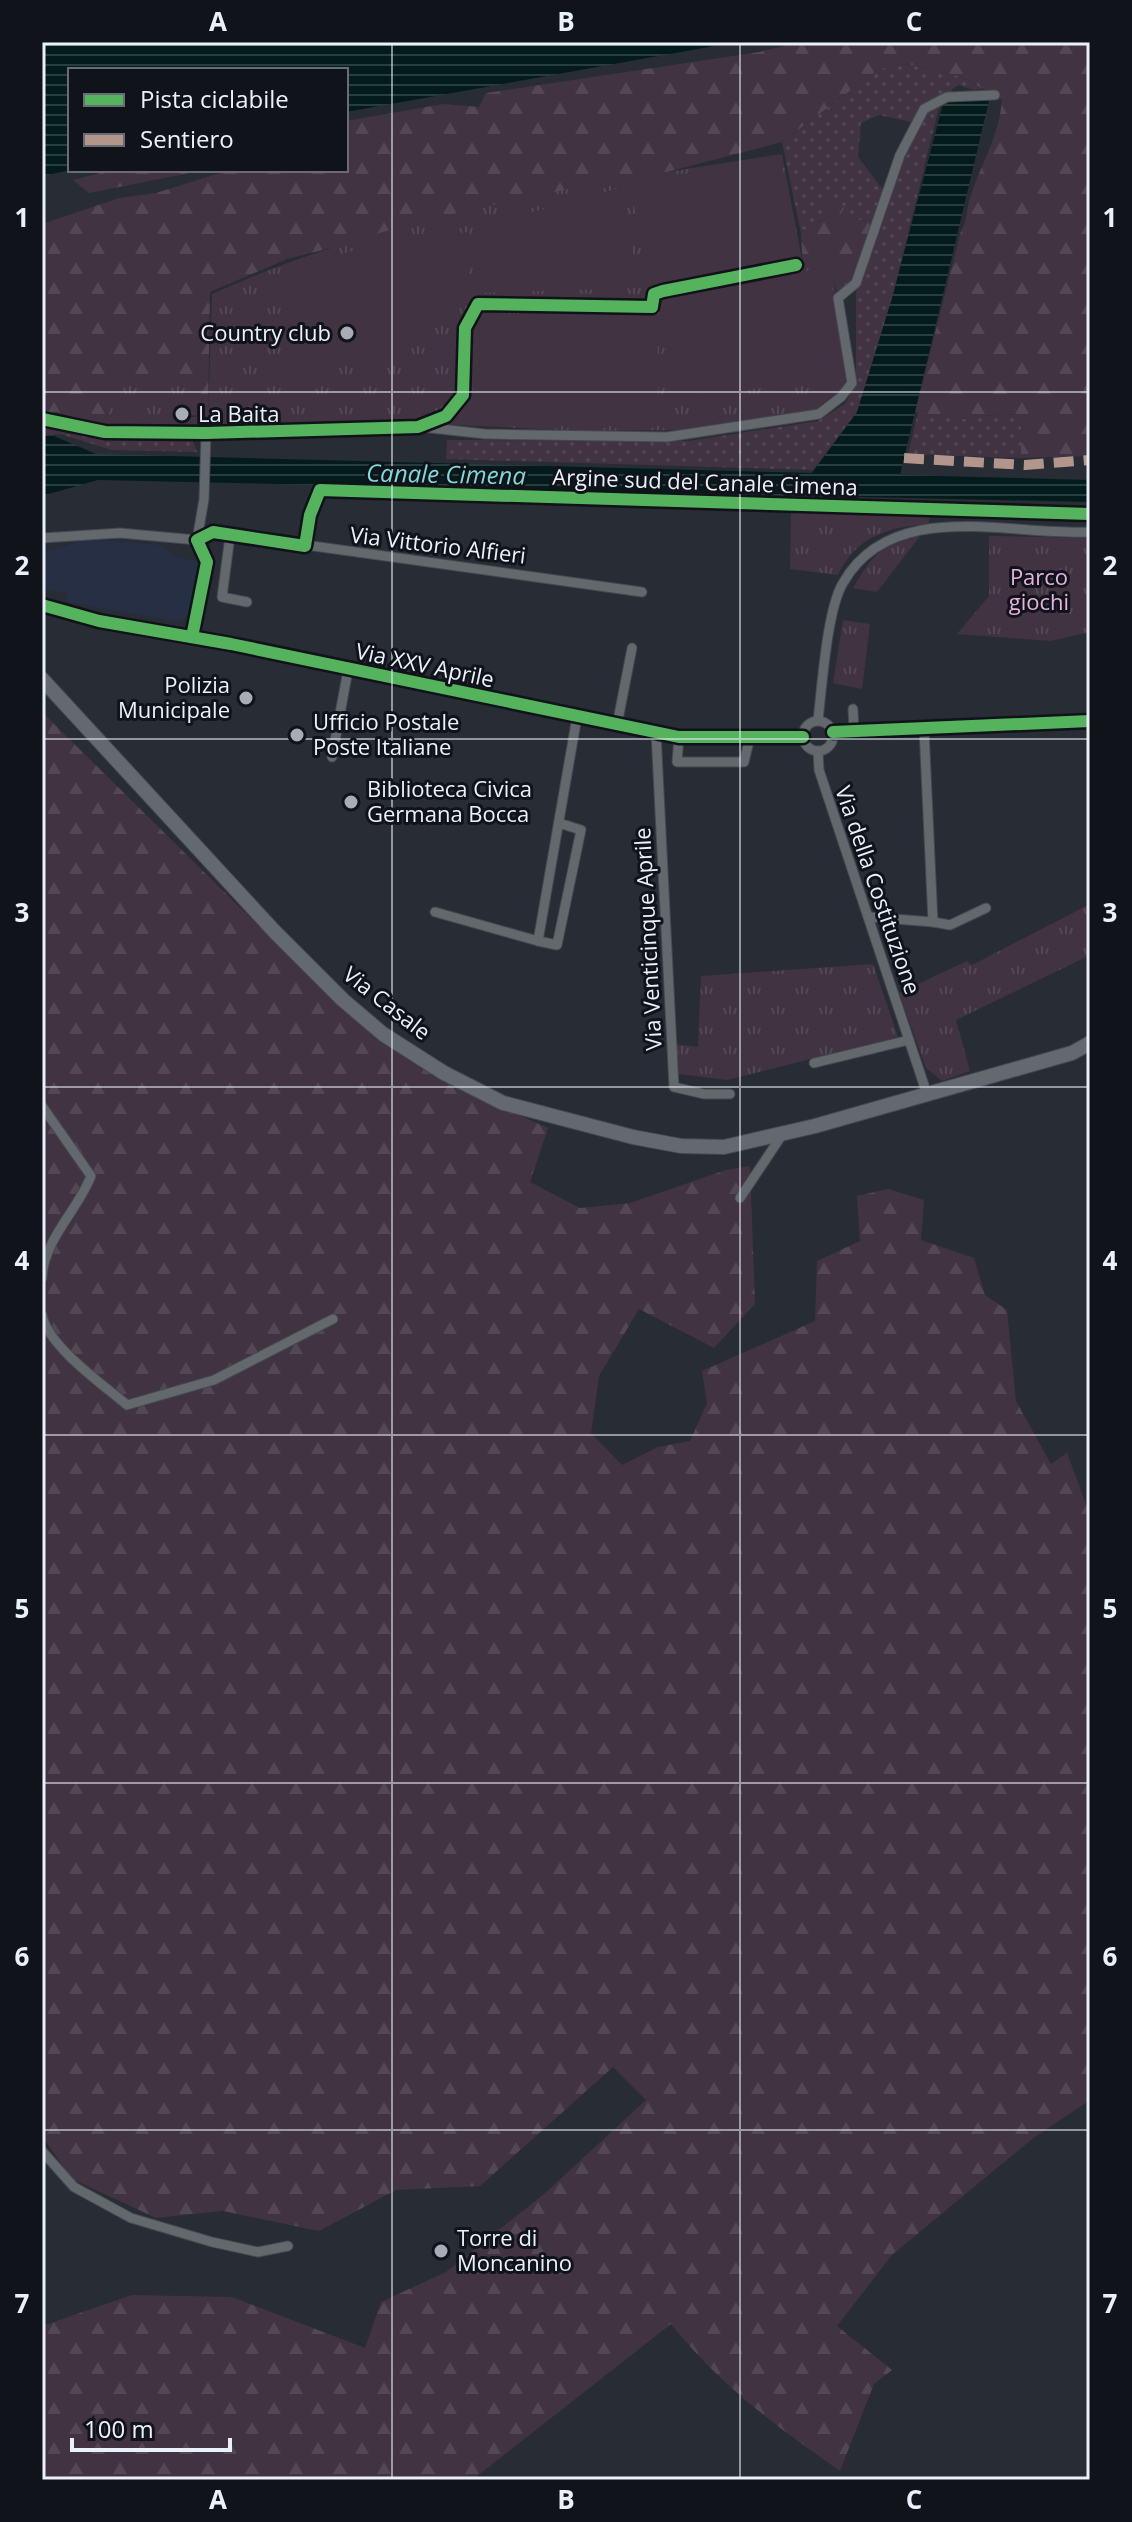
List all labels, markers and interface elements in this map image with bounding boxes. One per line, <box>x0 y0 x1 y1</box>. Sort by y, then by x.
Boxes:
text: A <box>209 3 227 39</box>
text: B <box>557 3 575 39</box>
text: C <box>906 3 922 39</box>
legend <box>68 68 348 172</box>
text: Pista ciclabile <box>140 82 289 115</box>
text: Sentiero <box>140 122 234 155</box>
text: 1 <box>15 199 29 235</box>
text: 1 <box>1103 199 1117 235</box>
place label: Country club <box>200 317 331 347</box>
marker: Country club <box>338 324 356 342</box>
place label: La Baita <box>198 398 279 428</box>
marker: La Baita <box>173 405 191 423</box>
water label: Canale Cimena <box>366 456 527 491</box>
street label: Argine sud del Canale Cimena <box>552 461 858 501</box>
street label: Via Vittorio Alfieri <box>348 518 528 570</box>
text: 2 <box>15 547 30 583</box>
text: 2 <box>1103 547 1118 583</box>
park label: Parco giochi <box>1009 561 1069 616</box>
street label: Via XXV Aprile <box>353 635 497 693</box>
place label: Polizia Municipale <box>118 669 230 724</box>
marker: Polizia Municipale <box>237 689 255 707</box>
place label: Ufficio Postale Poste Italiane <box>313 706 459 761</box>
marker: Ufficio Postale Poste Italiane <box>288 726 306 744</box>
place label: Biblioteca Civica Germana Bocca <box>367 773 532 828</box>
street label: Via della Costituzione <box>829 781 929 998</box>
marker: Biblioteca Civica Germana Bocca <box>342 793 360 811</box>
street label: Via Venticinque Aprile <box>626 827 668 1051</box>
text: 3 <box>15 894 29 930</box>
text: 3 <box>1103 894 1117 930</box>
street label: Via Casale <box>338 959 438 1046</box>
text: 4 <box>15 1242 30 1278</box>
text: 4 <box>1103 1242 1118 1278</box>
text: 5 <box>15 1590 29 1626</box>
text: 5 <box>1103 1590 1117 1626</box>
text: 6 <box>15 1938 30 1974</box>
text: 6 <box>1103 1938 1118 1974</box>
place label: Torre di Moncanino <box>457 2222 572 2277</box>
marker: Torre di Moncanino <box>432 2242 450 2260</box>
text: 7 <box>15 2285 30 2321</box>
text: 7 <box>1103 2285 1118 2321</box>
scale bar <box>72 2402 230 2452</box>
text: 100 m <box>84 2412 154 2445</box>
text: A <box>209 2481 227 2517</box>
text: B <box>557 2481 575 2517</box>
text: C <box>906 2481 922 2517</box>

